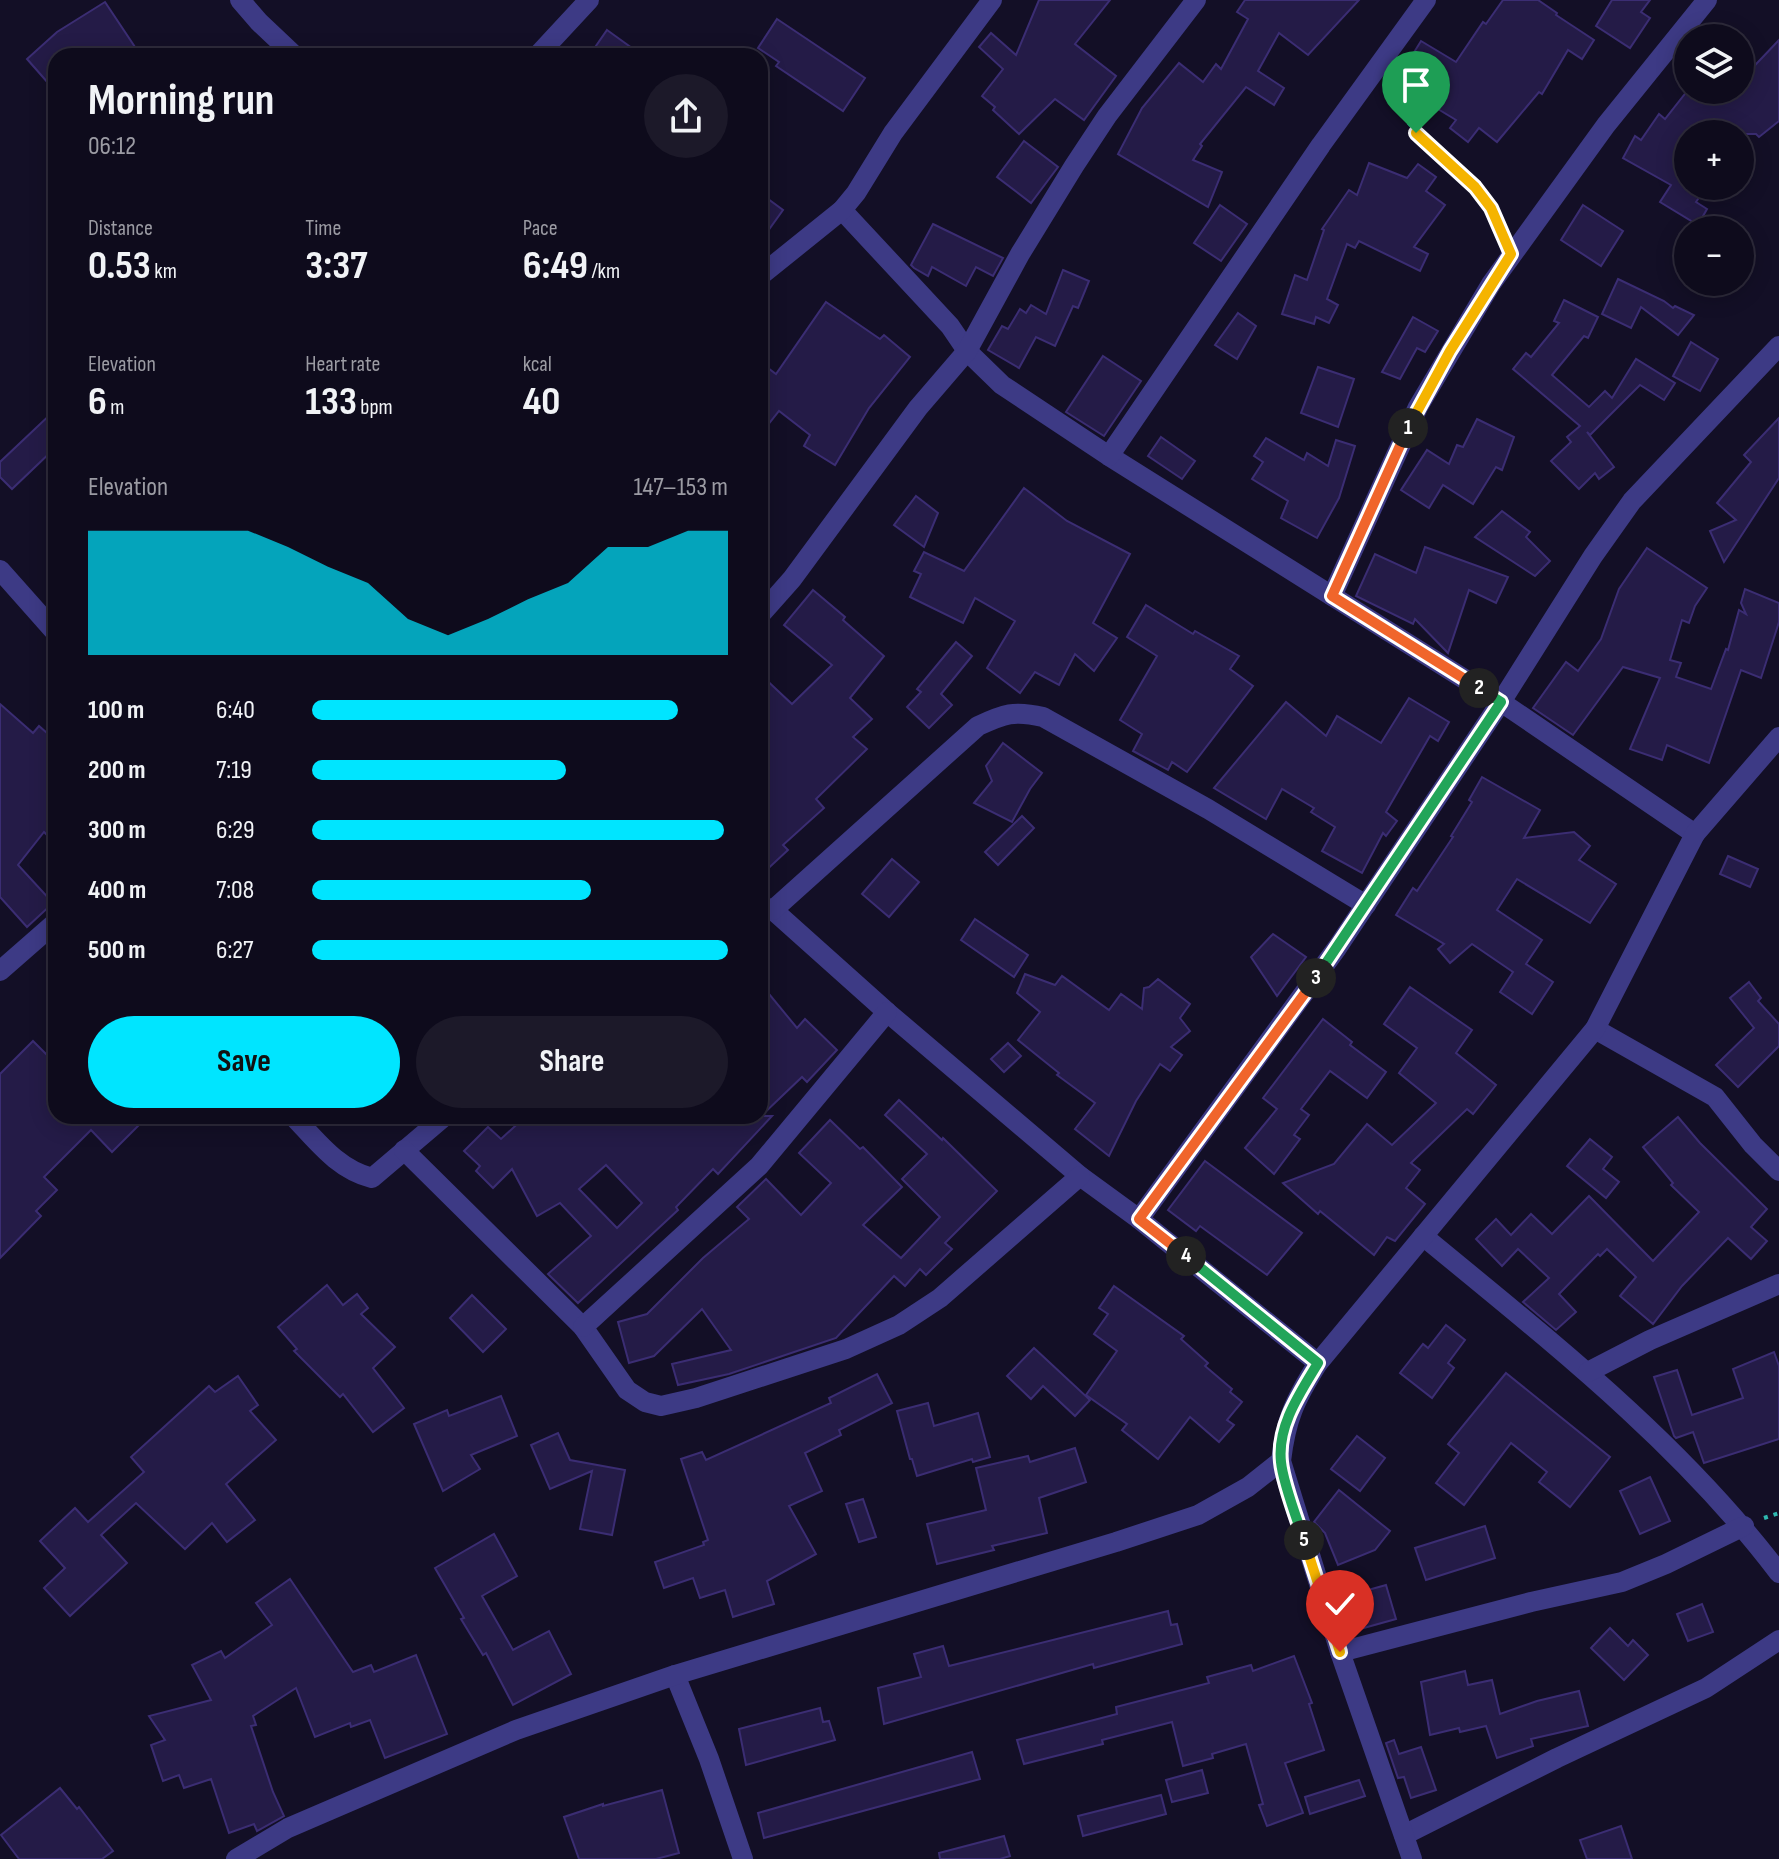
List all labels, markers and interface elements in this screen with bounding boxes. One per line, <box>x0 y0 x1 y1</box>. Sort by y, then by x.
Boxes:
map controls <box>1674 24 1754 296</box>
button: layers <box>1674 24 1754 104</box>
pin <box>1382 51 1450 133</box>
icon: arrive <box>1394 63 1438 107</box>
text: Morning run <box>88 74 274 127</box>
button: share <box>644 74 728 158</box>
button: + <box>1674 120 1754 200</box>
text: 06:12 <box>88 131 136 162</box>
text: Distance <box>88 215 153 242</box>
text: Time <box>305 215 341 242</box>
text: Pace <box>523 215 558 242</box>
button: − <box>1674 216 1754 296</box>
text: 0.53 <box>88 242 151 290</box>
text: 3:37 <box>305 242 368 290</box>
text: 6:49 <box>523 242 588 290</box>
text: km <box>151 258 177 285</box>
text: /km <box>588 258 620 285</box>
text: Elevation <box>88 351 156 378</box>
text: Heart rate <box>305 351 380 378</box>
text: kcal <box>523 351 552 378</box>
text: 6 <box>88 378 107 426</box>
text: 133 <box>305 378 357 426</box>
text: 40 <box>523 378 560 426</box>
text: m <box>107 394 124 421</box>
text: bpm <box>357 394 393 421</box>
pin: 1 <box>1388 408 1428 448</box>
text: 1 <box>1404 414 1412 441</box>
text: Elevation <box>88 472 168 503</box>
text: 147–153 m <box>633 472 728 503</box>
pin: 2 <box>1459 668 1499 708</box>
text: 2 <box>1474 674 1484 701</box>
text: 100 m <box>88 695 144 726</box>
text: 6:40 <box>216 695 255 726</box>
text: 200 m <box>88 755 145 786</box>
text: 7:19 <box>216 755 252 786</box>
text: 300 m <box>88 815 146 846</box>
text: 6:29 <box>216 815 255 846</box>
text: 400 m <box>88 875 146 906</box>
text: 7:08 <box>216 875 254 906</box>
text: 500 m <box>88 935 145 966</box>
text: 6:27 <box>216 935 253 966</box>
pin: 3 <box>1296 958 1336 998</box>
text: 3 <box>1311 964 1321 991</box>
button: Save <box>88 1016 400 1108</box>
button: Share <box>416 1016 728 1108</box>
pin: 4 <box>1166 1236 1206 1276</box>
text: 4 <box>1181 1242 1191 1269</box>
pin: 5 <box>1284 1520 1324 1560</box>
text: 5 <box>1299 1526 1309 1553</box>
pin <box>1306 1570 1374 1652</box>
icon: check <box>1318 1582 1362 1626</box>

